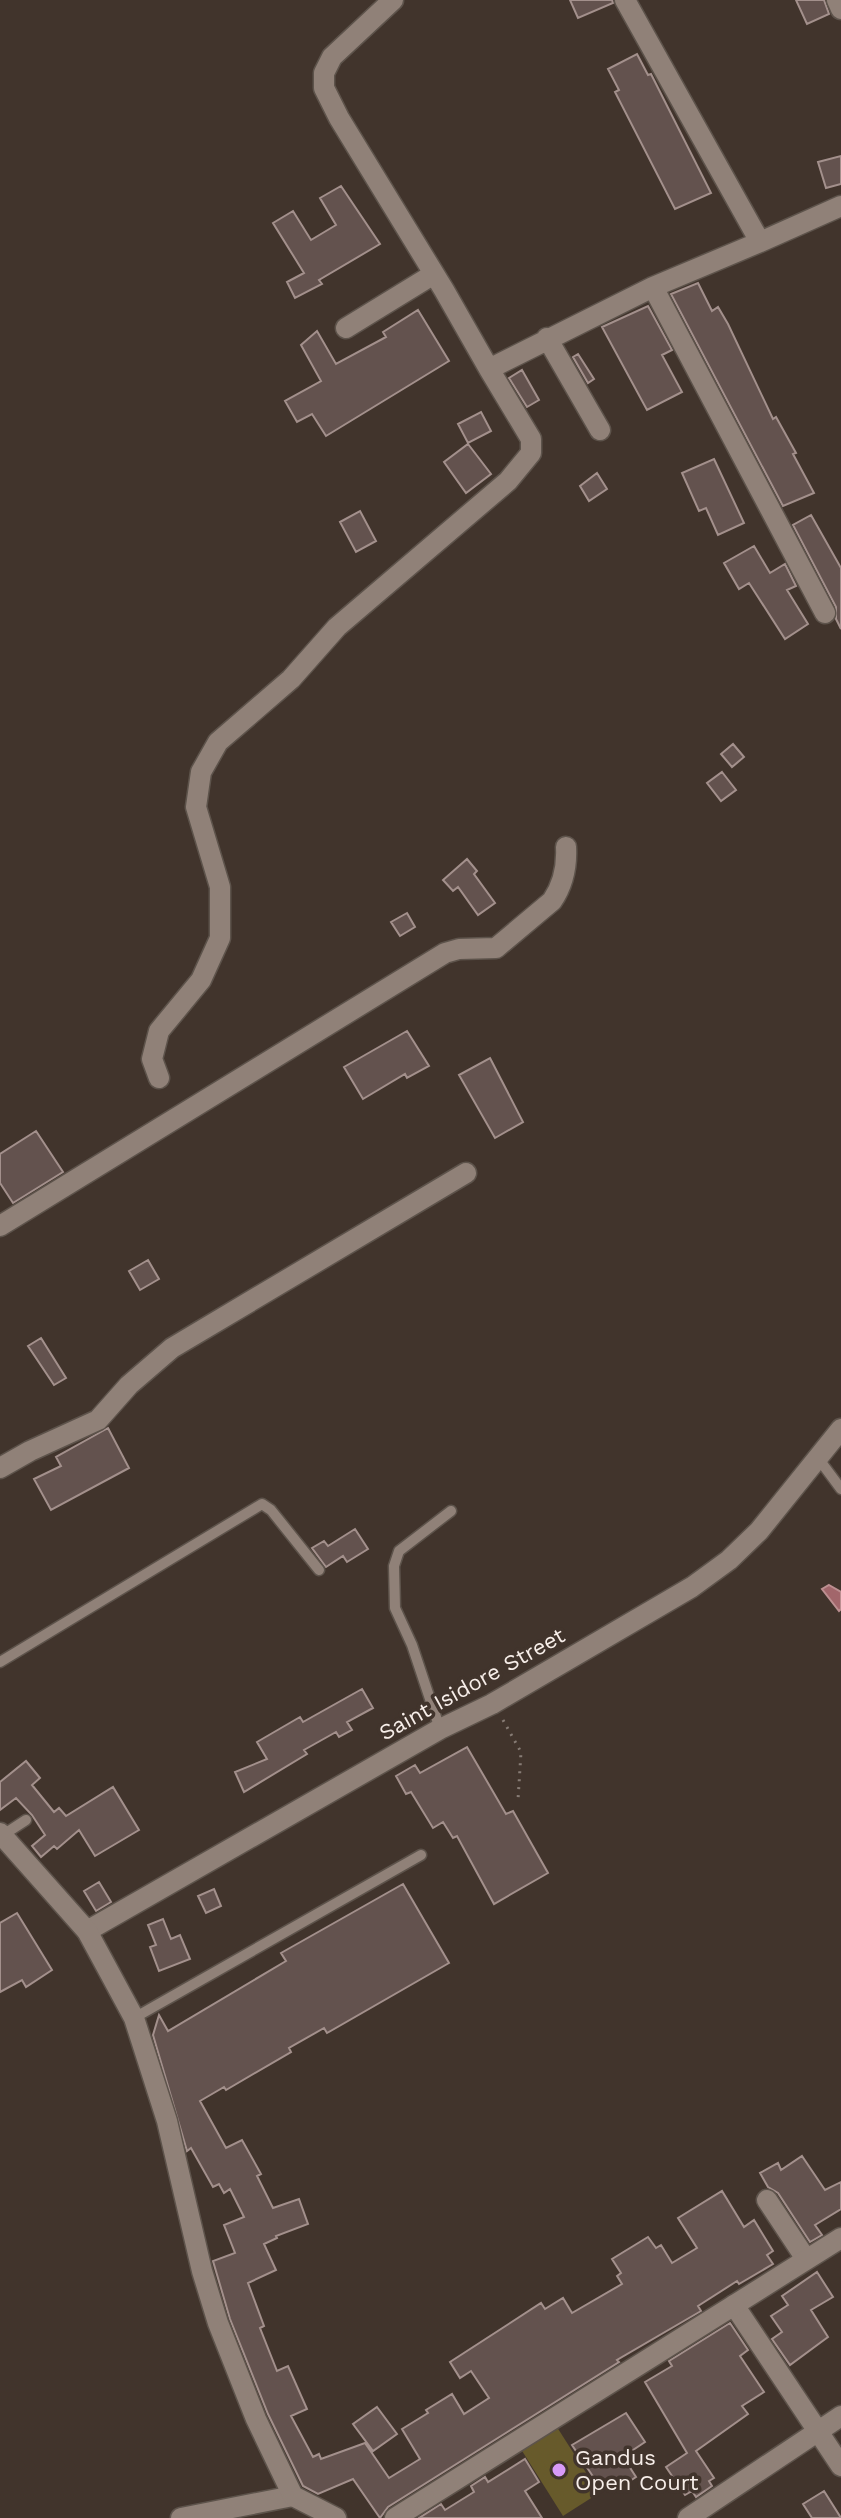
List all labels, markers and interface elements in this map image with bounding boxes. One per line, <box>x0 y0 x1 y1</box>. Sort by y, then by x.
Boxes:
street label: Saint Isidore Street <box>375 1623 569 1745</box>
place label: Gandus Open Court <box>575 2445 698 2495</box>
marker: Gandus Open Court <box>550 2461 568 2479</box>

